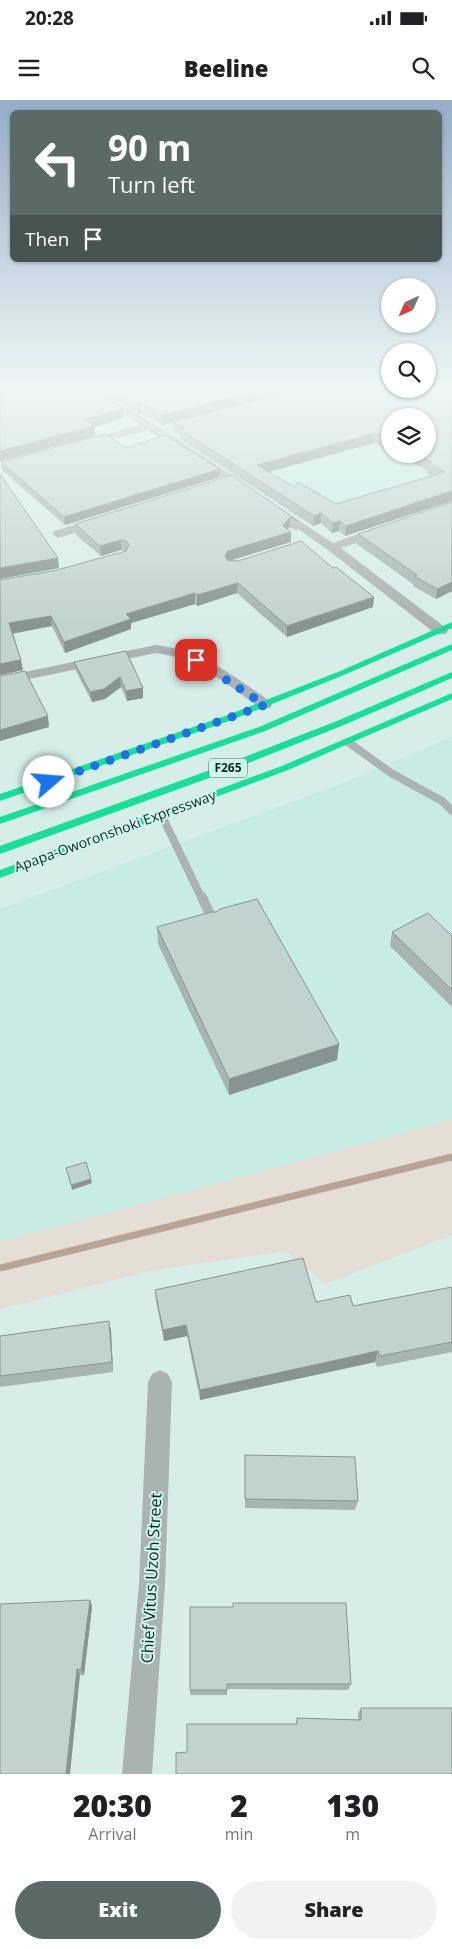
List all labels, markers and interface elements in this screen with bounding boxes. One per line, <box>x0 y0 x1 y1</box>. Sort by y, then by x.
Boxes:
text: 20:28 <box>25 5 74 31</box>
text: Beeline <box>184 53 268 83</box>
icon: menu <box>15 54 43 82</box>
icon: search <box>409 54 437 82</box>
text: 90 m <box>108 124 191 171</box>
icon: left <box>25 130 90 195</box>
text: Turn left <box>108 169 195 199</box>
icon: arrive <box>79 225 107 253</box>
text: Then <box>25 226 69 252</box>
north arrow <box>381 278 436 332</box>
map controls <box>381 278 436 463</box>
button: search <box>381 343 436 398</box>
button: layers <box>381 408 436 463</box>
pin <box>175 639 217 681</box>
icon: arrive <box>182 646 210 674</box>
position arrow <box>22 755 74 807</box>
road number: F265 <box>209 758 247 778</box>
street label: Apapa-Oworonshoki Expressway <box>11 785 219 876</box>
street label: Chief Vitus Uzoh Street <box>136 1492 166 1664</box>
text: 20:30 <box>73 1785 152 1826</box>
text: 2 <box>230 1785 248 1826</box>
text: 130 <box>326 1785 379 1826</box>
text: Arrival <box>88 1823 136 1845</box>
text: min <box>225 1823 253 1845</box>
text: m <box>345 1823 360 1845</box>
button: Exit <box>15 1881 221 1939</box>
button: Share <box>231 1881 437 1939</box>

